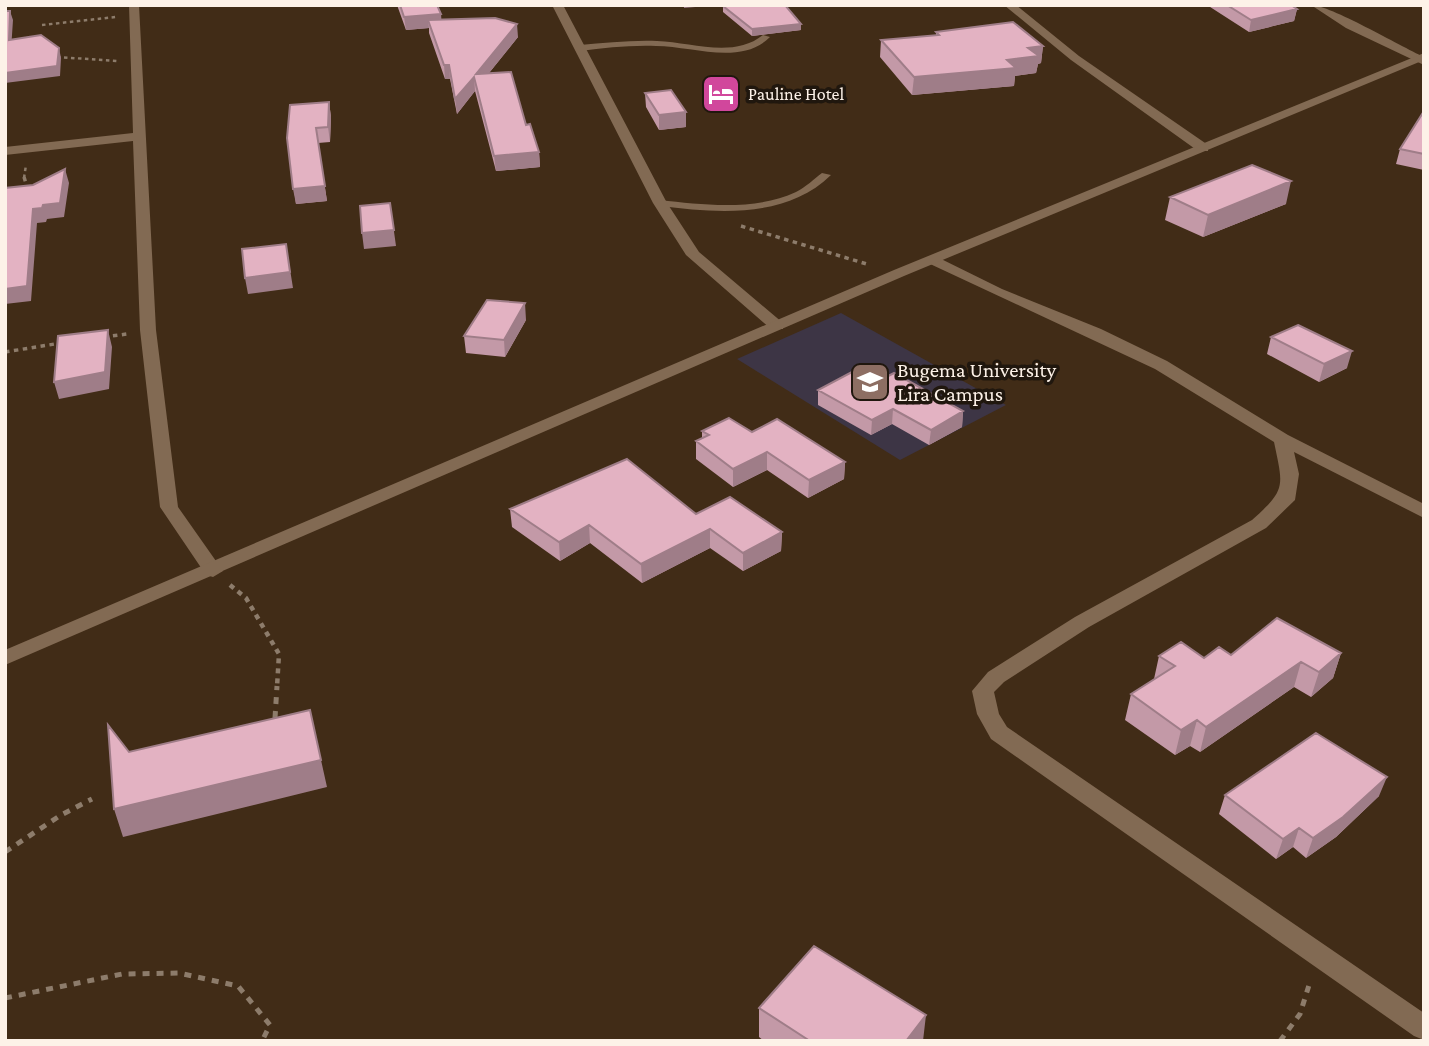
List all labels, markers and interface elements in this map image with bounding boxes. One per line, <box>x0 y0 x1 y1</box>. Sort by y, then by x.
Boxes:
hotel icon: Pauline Hotel <box>700 73 742 115</box>
place label: Pauline Hotel <box>748 84 845 104</box>
place label: Bugema University Lira Campus <box>897 358 1056 406</box>
school or university icon: Bugema University Lira Campus <box>849 361 891 403</box>

